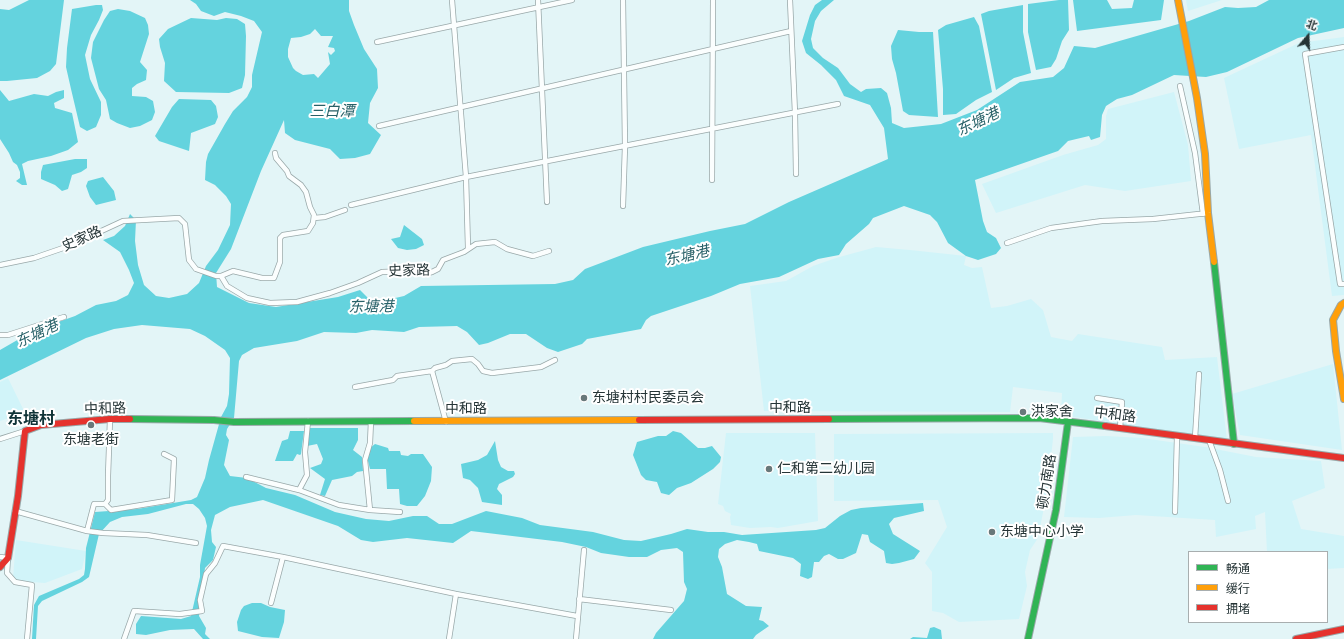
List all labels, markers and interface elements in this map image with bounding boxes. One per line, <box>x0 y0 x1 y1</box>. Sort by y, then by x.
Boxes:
north arrow <box>1288 16 1328 56</box>
text: 北 <box>1304 16 1319 33</box>
water label: 三白潭 <box>310 103 354 121</box>
water label: 东塘港 <box>954 104 1002 140</box>
street label: 史家路 <box>59 223 105 255</box>
water label: 东塘港 <box>663 242 711 270</box>
street label: 史家路 <box>388 262 430 280</box>
water label: 东塘港 <box>348 298 394 316</box>
water label: 东塘港 <box>13 316 61 352</box>
place label: 东塘村村民委员会 <box>592 390 704 406</box>
marker: 东塘村村民委员会 <box>579 393 589 403</box>
street label: 中和路 <box>84 400 126 418</box>
street label: 中和路 <box>769 400 811 416</box>
street label: 中和路 <box>445 401 487 417</box>
place label: 洪家舍 <box>1031 404 1073 420</box>
street label: 中和路 <box>1093 404 1137 426</box>
marker: 洪家舍 <box>1018 407 1028 417</box>
district label: 东塘村 <box>7 409 55 429</box>
marker: 东塘老街 <box>86 420 96 430</box>
place label: 东塘老街 <box>63 432 119 448</box>
street label: 顿力南路 <box>1034 453 1060 511</box>
place label: 仁和第二幼儿园 <box>777 461 875 477</box>
marker: 仁和第二幼儿园 <box>764 464 774 474</box>
place label: 东塘中心小学 <box>1000 524 1084 540</box>
marker: 东塘中心小学 <box>987 527 997 537</box>
legend <box>1188 551 1328 623</box>
text: 畅通 <box>1226 561 1250 576</box>
text: 缓行 <box>1226 581 1250 596</box>
text: 拥堵 <box>1226 601 1250 616</box>

